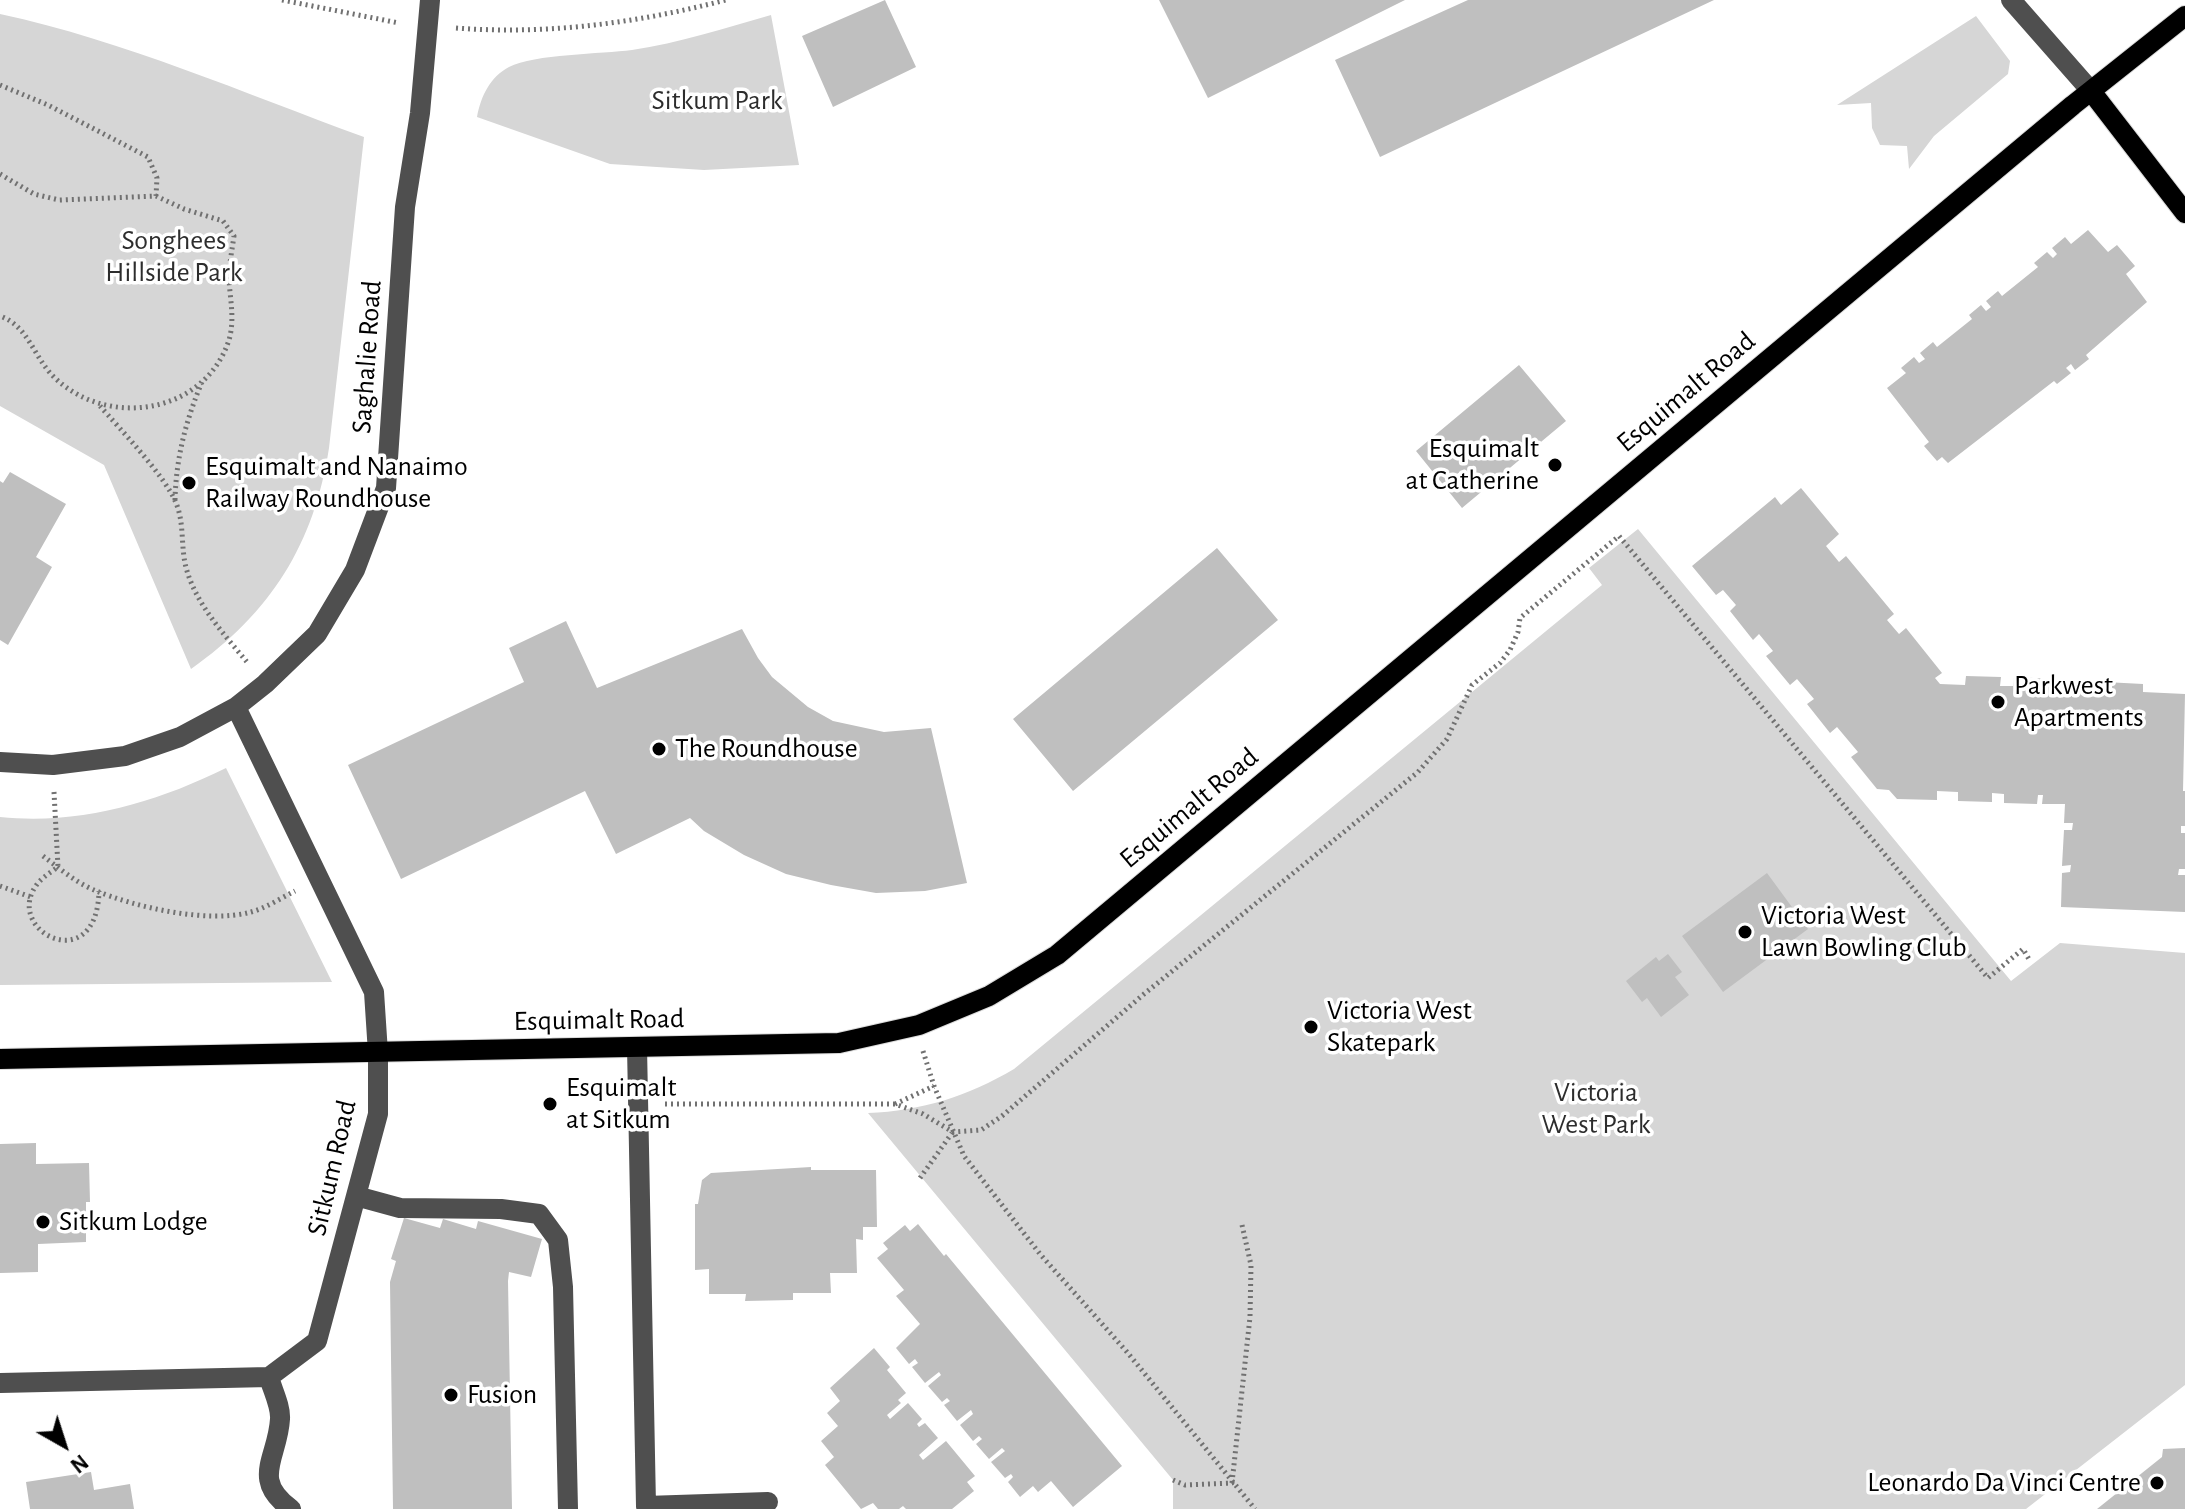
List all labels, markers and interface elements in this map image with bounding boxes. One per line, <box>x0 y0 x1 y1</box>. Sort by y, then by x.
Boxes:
park label: Sitkum Park <box>651 84 783 118</box>
park label: Songhees Hillside Park <box>105 224 243 290</box>
street label: Saghalie Road <box>345 279 389 435</box>
street label: Esquimalt Road <box>1610 324 1762 460</box>
place label: Esquimalt at Catherine <box>1405 432 1539 498</box>
place label: Esquimalt and Nanaimo Railway Roundhouse <box>205 450 468 516</box>
marker: Esquimalt at Catherine <box>1546 456 1564 474</box>
marker: Esquimalt and Nanaimo Railway Roundhouse <box>180 474 198 492</box>
place label: Parkwest Apartments <box>2014 669 2144 735</box>
marker: Parkwest Apartments <box>1989 693 2007 711</box>
place label: The Roundhouse <box>675 732 858 766</box>
marker: The Roundhouse <box>650 740 668 758</box>
street label: Esquimalt Road <box>1113 740 1265 876</box>
place label: Victoria West Lawn Bowling Club <box>1761 899 1967 965</box>
marker: Victoria West Lawn Bowling Club <box>1736 923 1754 941</box>
place label: Victoria West Skatepark <box>1327 994 1472 1060</box>
street label: Esquimalt Road <box>513 1002 685 1038</box>
marker: Victoria West Skatepark <box>1302 1018 1320 1036</box>
place label: Esquimalt at Sitkum <box>566 1071 676 1137</box>
park label: Victoria West Park <box>1542 1076 1650 1142</box>
marker: Esquimalt at Sitkum <box>541 1095 559 1113</box>
street label: Sitkum Road <box>300 1097 364 1239</box>
place label: Sitkum Lodge <box>59 1205 208 1239</box>
marker: Sitkum Lodge <box>34 1213 52 1231</box>
place label: Fusion <box>467 1378 537 1412</box>
marker: Fusion <box>442 1386 460 1404</box>
north arrow <box>24 1405 104 1485</box>
text: N <box>66 1450 92 1477</box>
place label: Leonardo Da Vinci Centre <box>1867 1466 2141 1500</box>
marker: Leonardo Da Vinci Centre <box>2148 1474 2166 1492</box>

